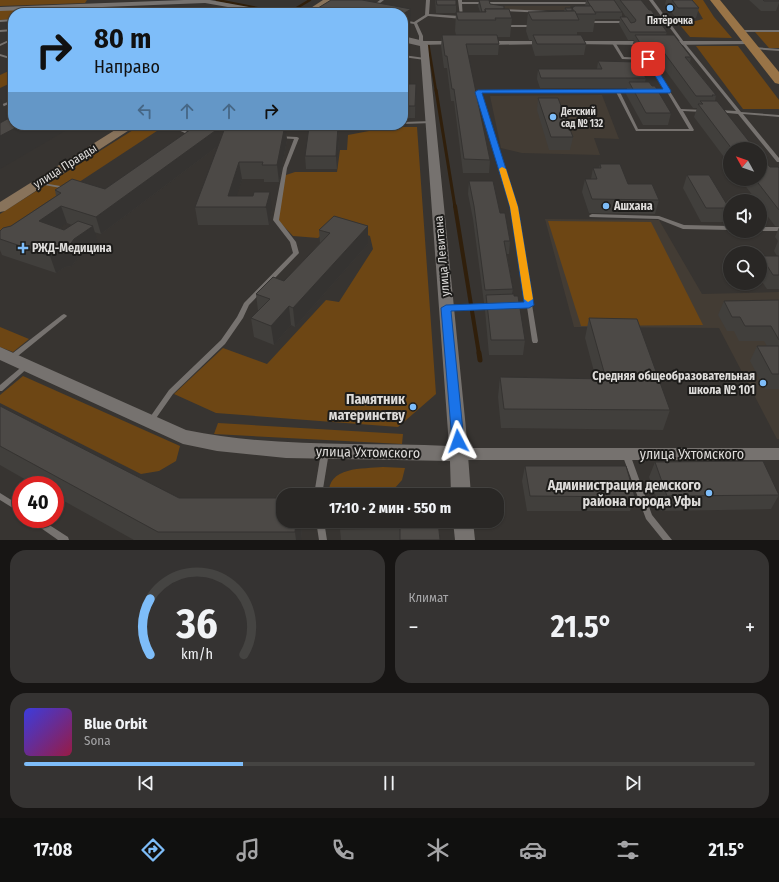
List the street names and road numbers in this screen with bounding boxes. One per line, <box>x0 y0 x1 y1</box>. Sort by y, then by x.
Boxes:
street label: улица Правды <box>31 141 99 191</box>
street label: улица Левитана <box>431 215 453 297</box>
street label: улица Ухтомского <box>316 443 420 462</box>
street label: улица Ухтомского <box>640 446 744 463</box>

